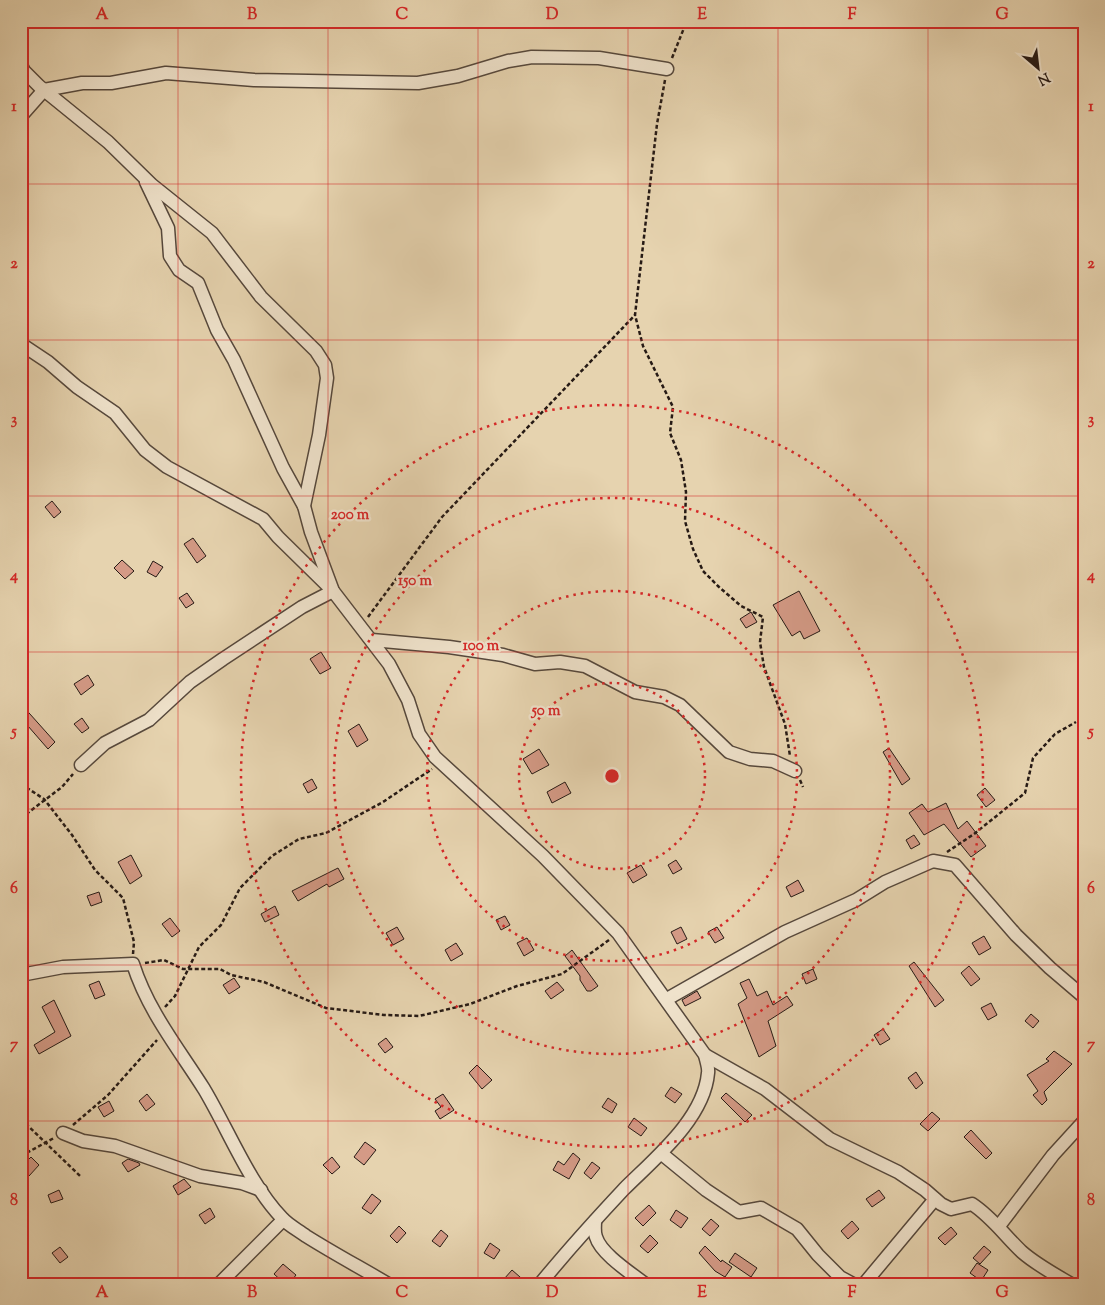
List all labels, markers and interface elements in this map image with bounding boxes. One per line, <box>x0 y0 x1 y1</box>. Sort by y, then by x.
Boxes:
text: A <box>96 4 109 27</box>
text: B <box>247 4 257 27</box>
text: C <box>396 4 409 27</box>
text: D <box>546 4 559 27</box>
text: E <box>697 4 707 27</box>
text: F <box>848 4 857 27</box>
text: G <box>995 4 1009 27</box>
north arrow <box>1012 42 1062 92</box>
text: N <box>1034 66 1053 89</box>
text: 1 <box>11 96 17 119</box>
text: 1 <box>1088 96 1094 119</box>
text: 2 <box>10 253 18 276</box>
text: 2 <box>1087 253 1095 276</box>
text: 3 <box>11 409 18 432</box>
text: 3 <box>1088 409 1095 432</box>
text: 200 m <box>331 505 370 526</box>
text: 4 <box>9 565 18 588</box>
text: 4 <box>1086 565 1095 588</box>
text: 150 m <box>398 571 432 592</box>
text: 100 m <box>463 636 500 657</box>
text: 50 m <box>531 701 561 722</box>
text: 5 <box>9 721 17 744</box>
text: 5 <box>1086 721 1094 744</box>
centre of rings <box>603 767 621 785</box>
text: 6 <box>10 878 18 901</box>
text: 6 <box>1087 878 1095 901</box>
text: 7 <box>10 1034 19 1057</box>
text: 7 <box>1087 1034 1096 1057</box>
text: 8 <box>10 1190 18 1213</box>
text: 8 <box>1087 1190 1095 1213</box>
text: A <box>96 1282 109 1305</box>
text: B <box>247 1282 257 1305</box>
text: C <box>396 1282 409 1305</box>
text: D <box>546 1282 559 1305</box>
text: E <box>697 1282 707 1305</box>
text: F <box>848 1282 857 1305</box>
text: G <box>995 1282 1009 1305</box>

